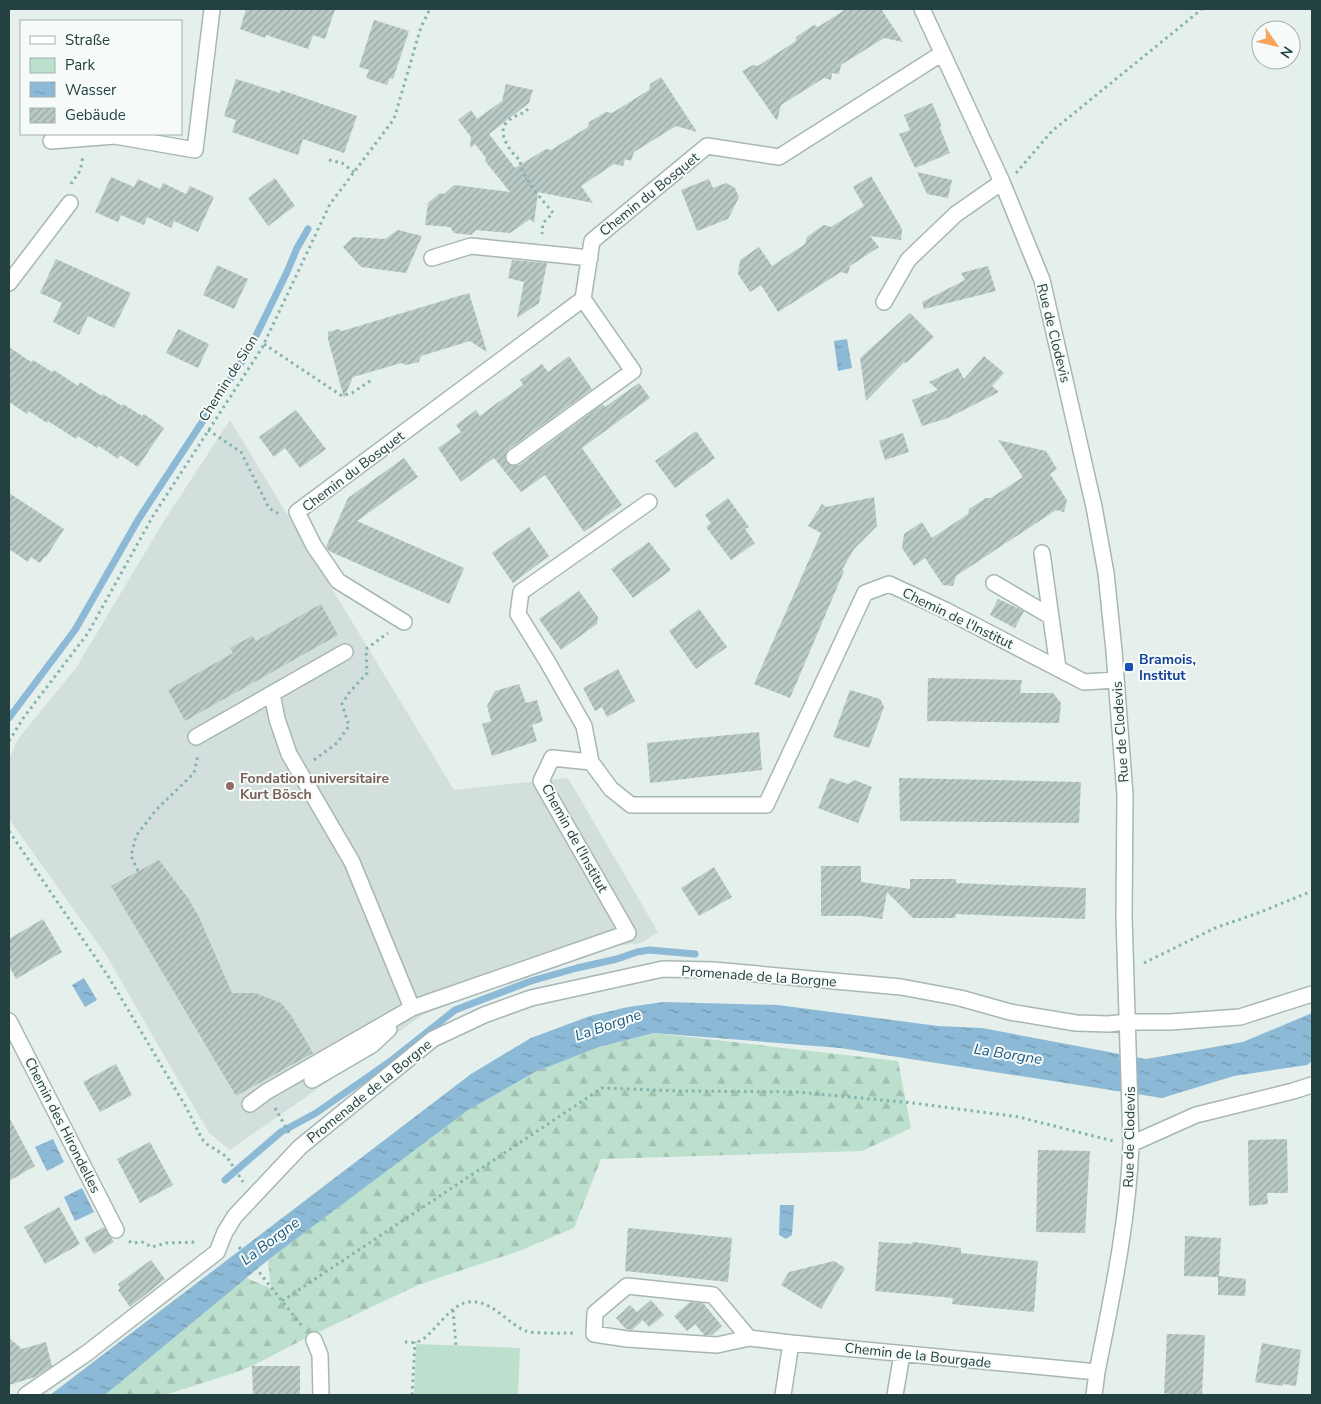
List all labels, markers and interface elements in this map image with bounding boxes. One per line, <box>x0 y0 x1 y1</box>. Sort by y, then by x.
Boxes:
legend <box>20 20 182 135</box>
north arrow <box>1251 20 1301 70</box>
text: Straße <box>65 30 110 50</box>
text: N <box>1276 42 1297 62</box>
text: Park <box>65 55 95 75</box>
text: Wasser <box>65 80 117 100</box>
text: Gebäude <box>65 105 126 125</box>
street label: Chemin du Bosquet <box>595 148 703 241</box>
street label: Rue de Clodevis <box>1032 282 1075 385</box>
street label: Chemin de Sion <box>194 332 263 425</box>
street label: Chemin du Bosquet <box>298 427 408 516</box>
street label: Chemin de l'Institut <box>899 583 1017 654</box>
place label: Bramois, Institut <box>1139 650 1196 685</box>
marker: Bramois, Institut <box>1123 661 1135 673</box>
street label: Rue de Clodevis <box>1107 680 1134 783</box>
place label: Fondation universitaire Kurt Bösch <box>240 769 389 804</box>
marker: Fondation universitaire Kurt Bösch <box>224 780 236 792</box>
street label: Chemin de l'Institut <box>537 780 612 896</box>
street label: Promenade de la Borgne <box>681 962 837 991</box>
water label: La Borgne <box>572 1004 644 1046</box>
street label: Promenade de la Borgne <box>303 1035 436 1148</box>
water label: La Borgne <box>972 1039 1044 1069</box>
street label: Chemin des Hirondelles <box>20 1054 105 1197</box>
street label: Rue de Clodevis <box>1119 1086 1140 1188</box>
water label: La Borgne <box>236 1212 304 1270</box>
street label: Chemin de la Bourgade <box>844 1338 992 1373</box>

